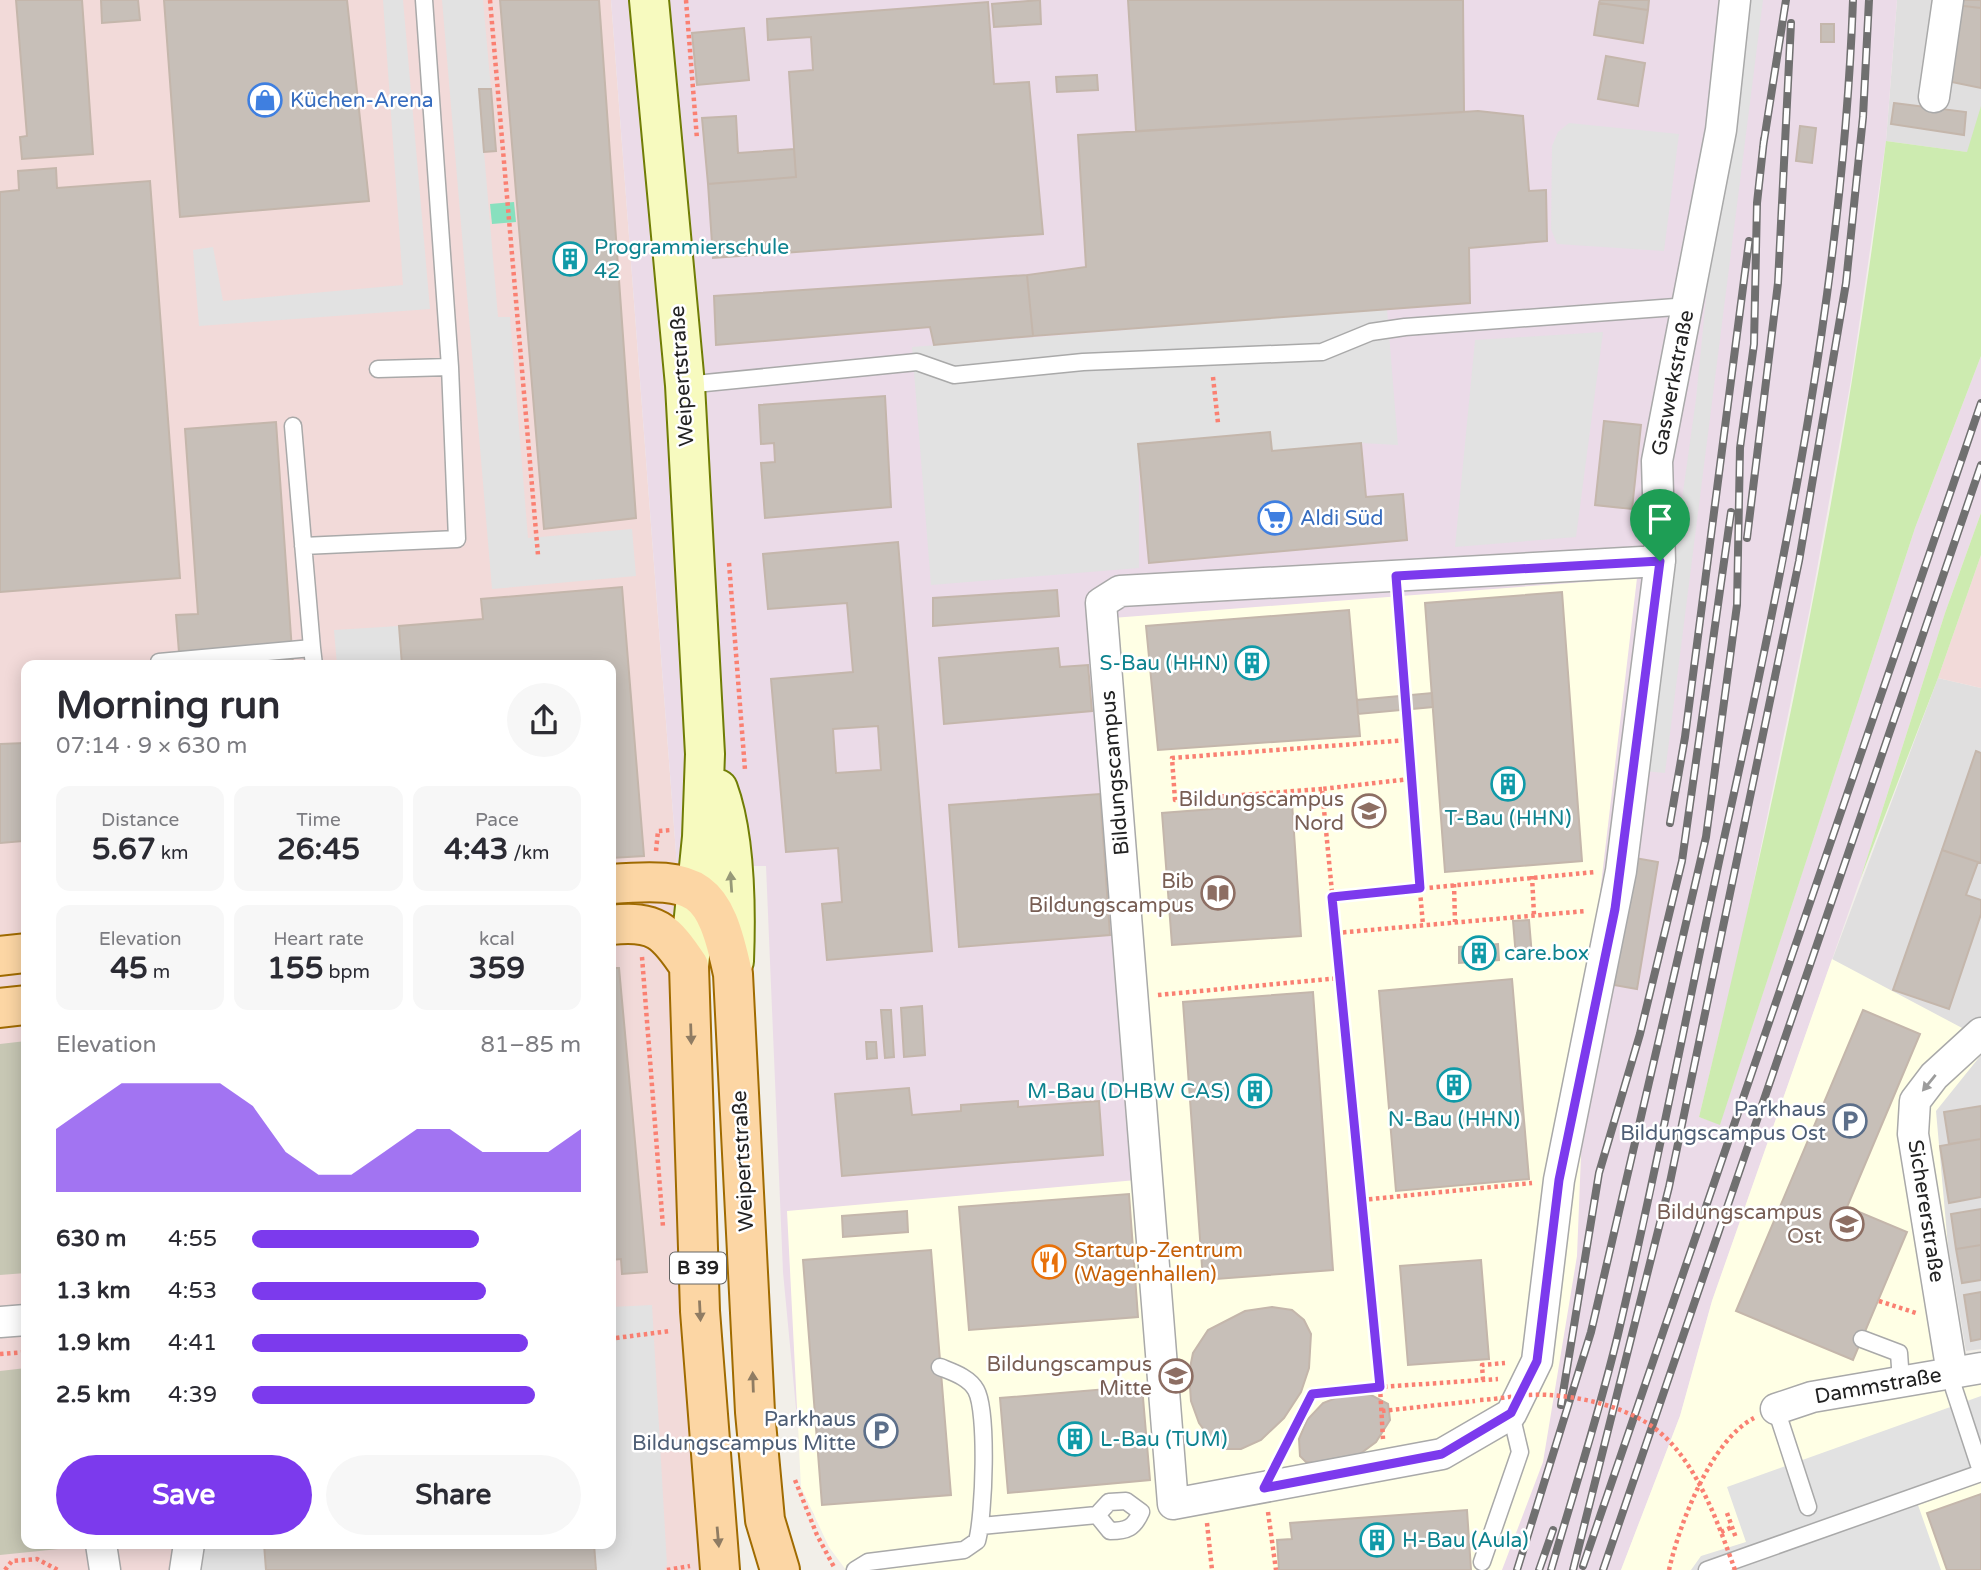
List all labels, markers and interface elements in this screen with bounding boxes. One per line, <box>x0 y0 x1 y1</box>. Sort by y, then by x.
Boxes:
shop icon: Küchen-Arena <box>246 81 284 119</box>
place label: Küchen-Arena <box>290 88 434 113</box>
place label: Programmierschule 42 <box>594 235 789 284</box>
building icon: Programmierschule 42 <box>551 240 589 278</box>
street label: Weipertstraße <box>665 305 699 447</box>
street label: Gaswerkstraße <box>1647 308 1699 458</box>
pin <box>1630 489 1690 561</box>
supermarket icon: Aldi Süd <box>1256 499 1294 537</box>
icon: arrive <box>1641 500 1679 538</box>
place label: Aldi Süd <box>1300 506 1384 531</box>
building icon: S-Bau (HHN) <box>1233 644 1271 682</box>
place label: S-Bau (HHN) <box>1100 651 1228 676</box>
text: Morning run <box>56 683 280 729</box>
button: share <box>507 683 581 757</box>
street label: Bildungscampus <box>1095 690 1135 856</box>
text: 07:14 · 9 × 630 m <box>56 732 247 760</box>
building icon: T-Bau (HHN) <box>1489 765 1527 803</box>
place label: Bildungscampus Nord <box>1179 787 1344 836</box>
school or university icon: Bildungscampus Nord <box>1350 792 1388 830</box>
place label: T-Bau (HHN) <box>1445 806 1571 831</box>
text: Distance <box>101 809 179 831</box>
text: Time <box>296 809 341 831</box>
text: Pace <box>475 809 519 831</box>
text: 5.67 <box>92 831 156 868</box>
text: 26:45 <box>277 831 360 868</box>
text: 4:43 <box>444 831 508 868</box>
text: km <box>156 842 189 864</box>
text: /km <box>508 842 550 864</box>
place label: Bib Bildungscampus <box>1029 869 1194 918</box>
one-way arrow <box>726 870 737 892</box>
library icon: Bib Bildungscampus <box>1199 874 1237 912</box>
text: Elevation <box>99 928 182 950</box>
text: Heart rate <box>273 928 364 950</box>
text: kcal <box>479 928 515 950</box>
building icon: care.box <box>1460 934 1498 972</box>
place label: care.box <box>1504 941 1589 966</box>
text: 45 <box>110 950 148 987</box>
text: 155 <box>267 950 324 987</box>
text: 359 <box>469 950 525 987</box>
text: m <box>148 961 170 983</box>
text: bpm <box>324 961 370 983</box>
one-way arrow <box>686 1023 697 1045</box>
text: Elevation <box>56 1031 157 1059</box>
text: 81–85 m <box>480 1031 581 1059</box>
building icon: N-Bau (HHN) <box>1435 1066 1473 1104</box>
building icon: M-Bau (DHBW CAS) <box>1236 1072 1274 1110</box>
one-way arrow <box>1922 1073 1937 1091</box>
place label: M-Bau (DHBW CAS) <box>1027 1079 1230 1104</box>
street label: Weipertstraße <box>727 1090 759 1232</box>
place label: Parkhaus Bildungscampus Ost <box>1620 1097 1826 1146</box>
parking icon: Parkhaus Bildungscampus Ost <box>1831 1102 1869 1140</box>
place label: N-Bau (HHN) <box>1388 1107 1520 1132</box>
street label: Sichererstraße <box>1902 1138 1950 1284</box>
place label: Bildungscampus Ost <box>1657 1200 1822 1249</box>
school or university icon: Bildungscampus Ost <box>1828 1205 1866 1243</box>
text: 630 m <box>56 1225 126 1253</box>
text: 4:55 <box>168 1225 217 1253</box>
place label: Startup-Zentrum (Wagenhallen) <box>1074 1238 1243 1287</box>
restaurant icon: Startup-Zentrum (Wagenhallen) <box>1030 1243 1068 1281</box>
road number: B 39 <box>670 1252 726 1284</box>
text: 1.3 km <box>56 1277 131 1305</box>
text: 4:53 <box>168 1277 217 1305</box>
one-way arrow <box>695 1300 706 1322</box>
text: 1.9 km <box>56 1329 131 1357</box>
text: 4:41 <box>168 1329 217 1357</box>
place label: Bildungscampus Mitte <box>987 1352 1152 1401</box>
school or university icon: Bildungscampus Mitte <box>1157 1357 1195 1395</box>
street label: Dammstraße <box>1813 1363 1944 1409</box>
one-way arrow <box>748 1371 759 1393</box>
text: 2.5 km <box>56 1381 131 1409</box>
text: 4:39 <box>168 1381 217 1409</box>
place label: Parkhaus Bildungscampus Mitte <box>632 1407 856 1456</box>
parking icon: Parkhaus Bildungscampus Mitte <box>862 1412 900 1450</box>
building icon: L-Bau (TUM) <box>1056 1420 1094 1458</box>
place label: L-Bau (TUM) <box>1100 1427 1228 1452</box>
button: Save <box>56 1455 312 1535</box>
button: Share <box>326 1455 581 1535</box>
building icon: H-Bau (Aula) <box>1358 1521 1396 1559</box>
one-way arrow <box>713 1527 724 1549</box>
place label: H-Bau (Aula) <box>1402 1528 1529 1553</box>

